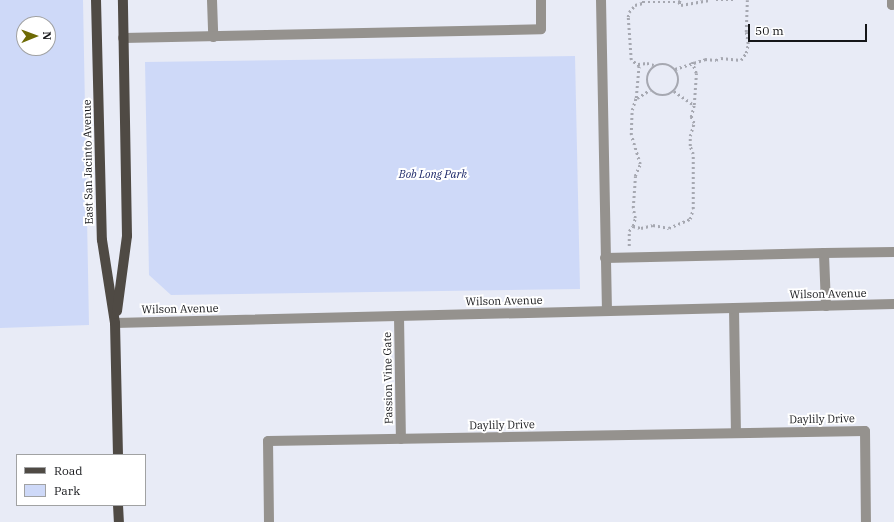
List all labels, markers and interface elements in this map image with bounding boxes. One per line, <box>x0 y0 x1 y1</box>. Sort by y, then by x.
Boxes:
north arrow <box>16 16 56 56</box>
scale bar <box>750 16 869 42</box>
text: 50 m <box>755 23 784 38</box>
text: N <box>40 31 54 40</box>
street label: East San Jacinto Avenue <box>80 99 96 225</box>
park label: Bob Long Park <box>399 167 467 181</box>
street label: Wilson Avenue <box>789 287 867 301</box>
street label: Wilson Avenue <box>465 294 543 308</box>
street label: Wilson Avenue <box>141 302 219 316</box>
street label: Passion Vine Gate <box>381 332 395 424</box>
street label: Daylily Drive <box>789 412 855 426</box>
street label: Daylily Drive <box>469 418 535 432</box>
legend <box>16 454 146 506</box>
text: Road <box>54 463 83 478</box>
text: Park <box>54 483 80 498</box>

